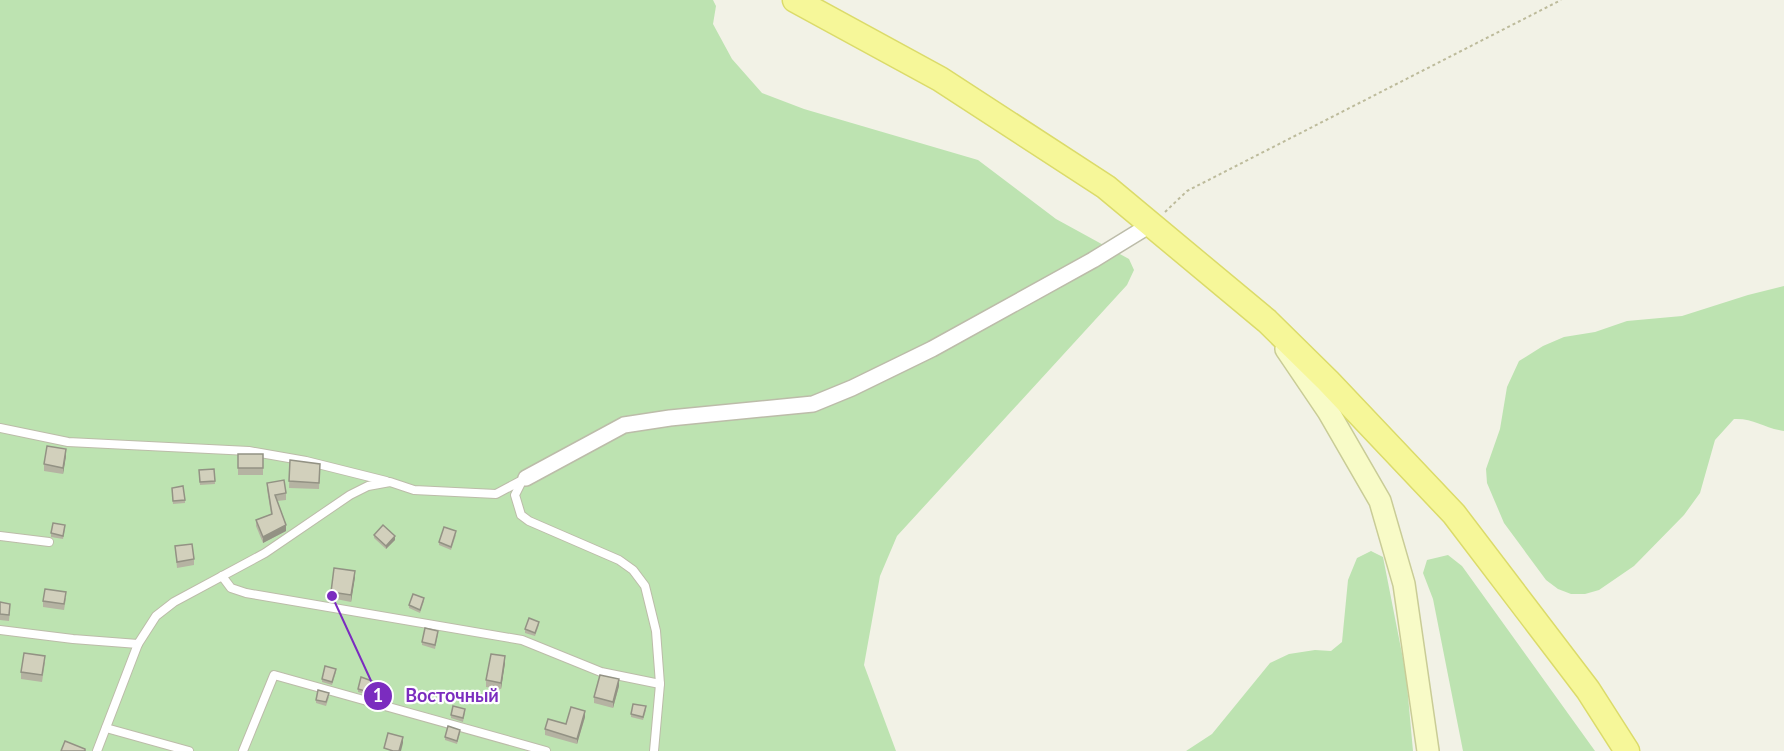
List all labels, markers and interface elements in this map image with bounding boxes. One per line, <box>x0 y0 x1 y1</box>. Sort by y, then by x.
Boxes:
callout: Восточный <box>363 678 511 714</box>
text: 1 <box>373 684 383 706</box>
text: Восточный <box>405 684 499 706</box>

